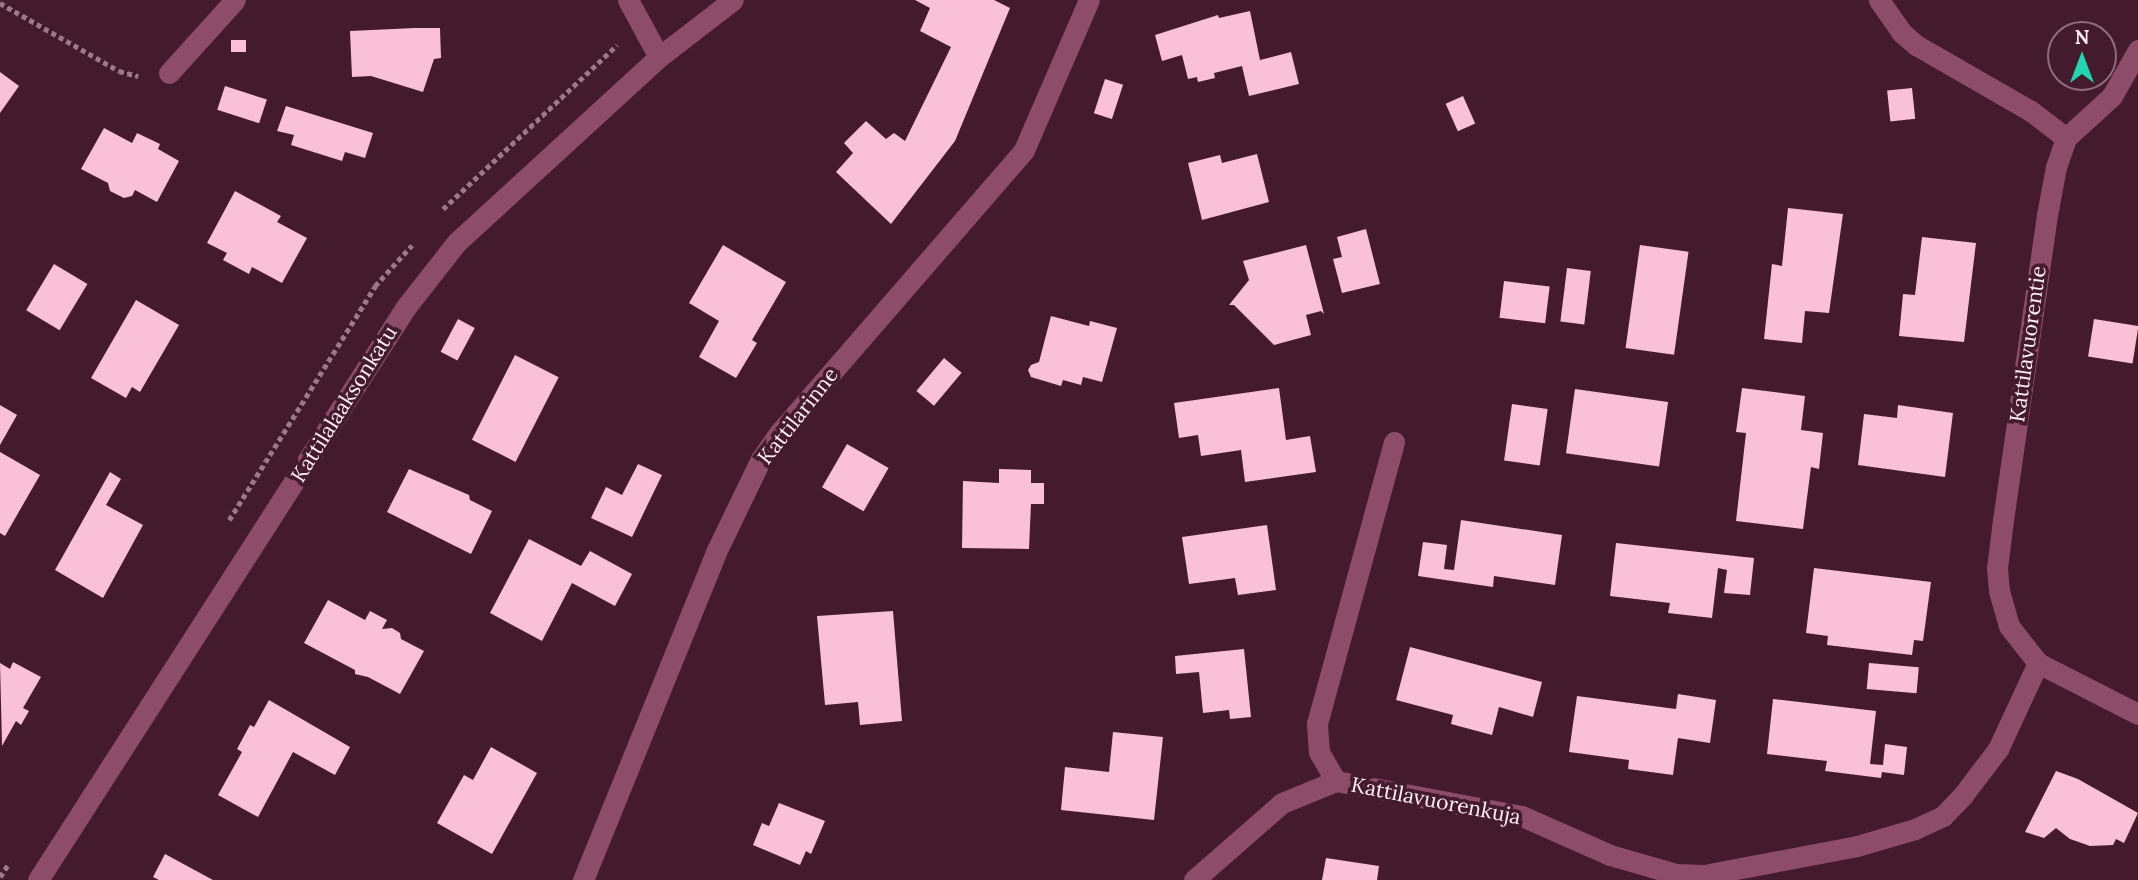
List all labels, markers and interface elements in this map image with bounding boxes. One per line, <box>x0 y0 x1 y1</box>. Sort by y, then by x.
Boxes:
north arrow <box>2047 21 2117 91</box>
text: N <box>2075 25 2089 49</box>
street label: Kattilavuorentie <box>2005 264 2051 424</box>
street label: Kattilalaaksonkatu <box>286 321 402 487</box>
street label: Kattilarinne <box>752 363 844 469</box>
street label: Kattilavuorenkuja <box>1349 772 1523 830</box>

